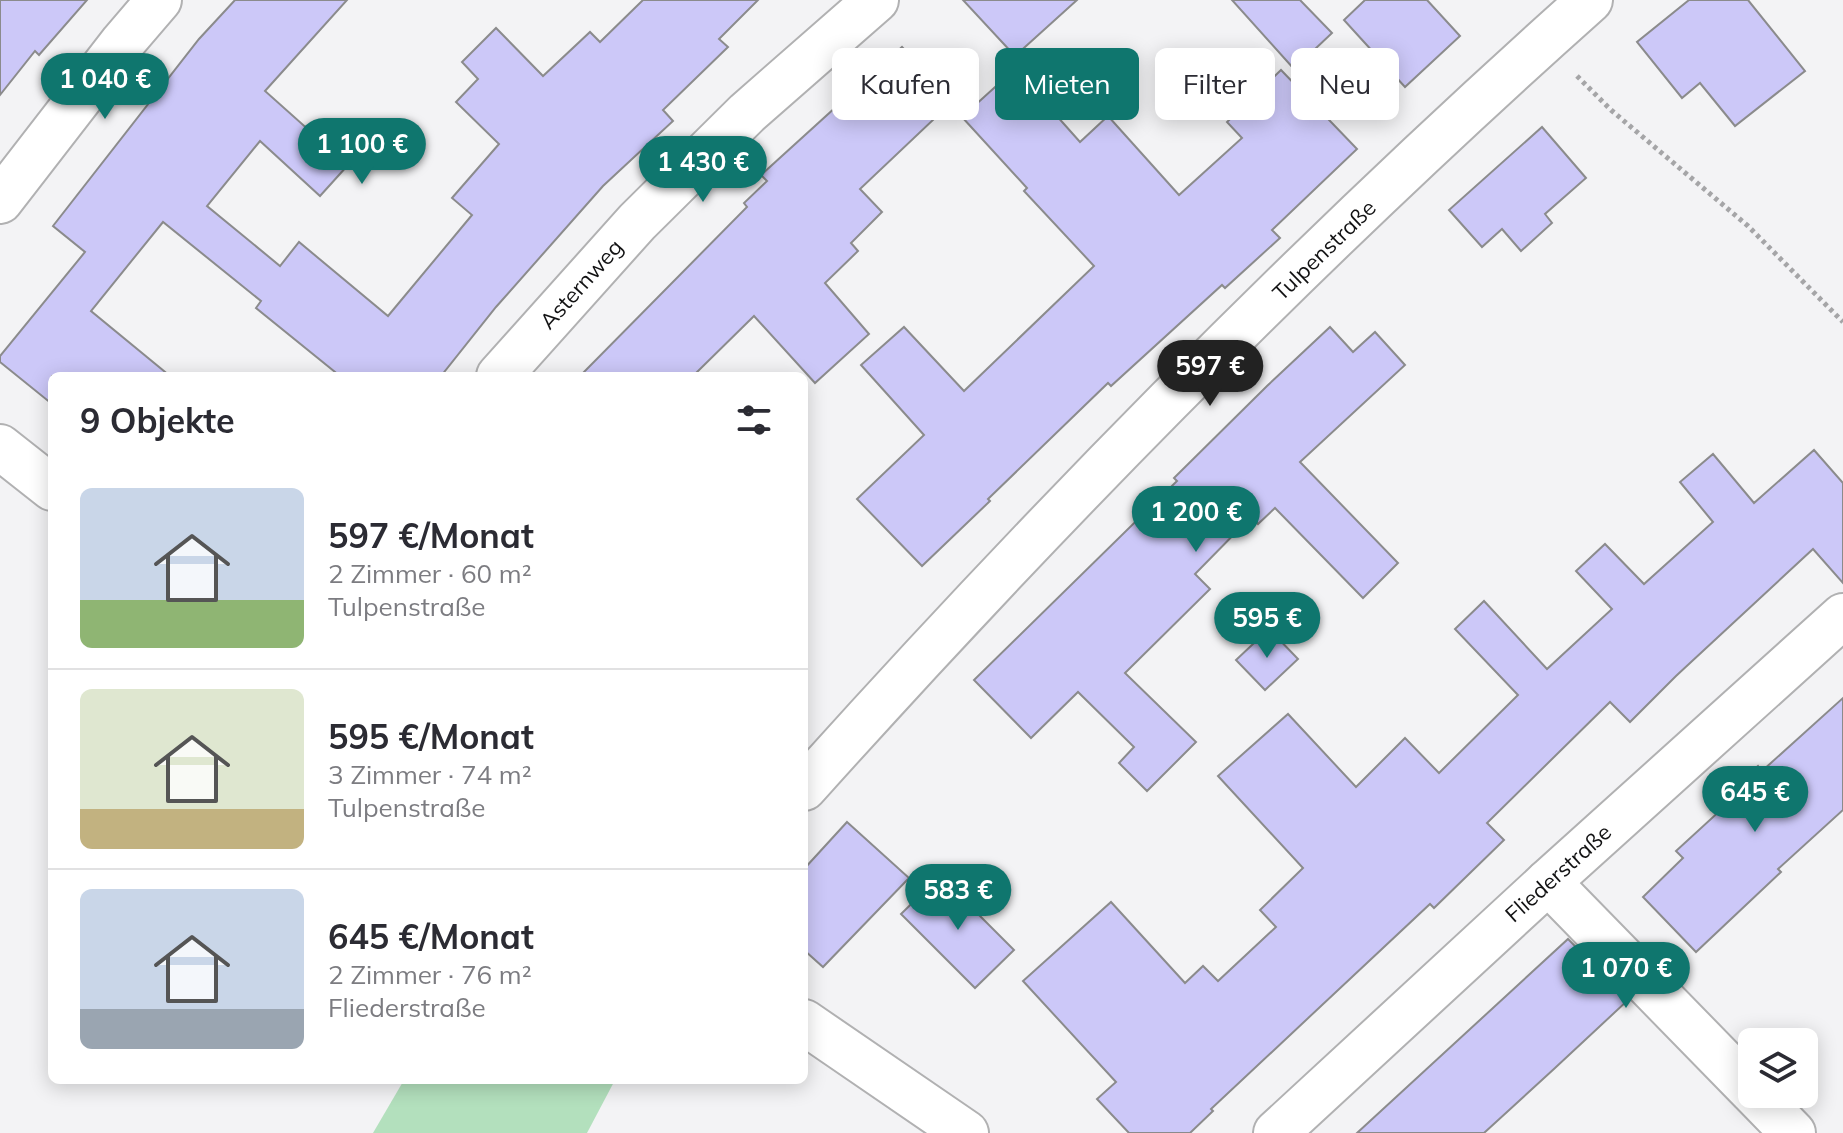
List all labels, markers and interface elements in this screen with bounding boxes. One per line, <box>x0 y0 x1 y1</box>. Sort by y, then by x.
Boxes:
chip: Kaufen <box>832 48 979 120</box>
chip: Mieten <box>995 48 1139 120</box>
chip: Filter <box>1155 48 1275 120</box>
chip: Neu <box>1291 48 1399 120</box>
pin: 1 040 € <box>31 53 179 121</box>
text: 1 040 € <box>59 62 151 95</box>
pin: 1 100 € <box>288 118 436 186</box>
text: 1 100 € <box>316 127 408 160</box>
pin: 1 430 € <box>629 136 777 204</box>
text: 1 430 € <box>657 145 749 178</box>
street label: Tulpenstraße <box>1266 194 1382 306</box>
street label: Asternweg <box>533 233 629 335</box>
pin: 597 € <box>1154 340 1266 408</box>
text: 597 € <box>1175 349 1245 382</box>
icon: filters <box>732 398 776 442</box>
text: 9 Objekte <box>80 399 235 442</box>
pin: 1 200 € <box>1122 486 1270 554</box>
text: 1 200 € <box>1150 495 1242 528</box>
text: 597 €/Monat <box>328 514 534 557</box>
icon: home <box>144 520 240 616</box>
text: 2 Zimmer · 60 m² <box>328 557 532 590</box>
text: Tulpenstraße <box>328 590 485 623</box>
pin: 595 € <box>1211 592 1323 660</box>
text: 595 € <box>1232 601 1302 634</box>
text: 595 €/Monat <box>328 715 534 758</box>
icon: home <box>144 721 240 817</box>
text: 3 Zimmer · 74 m² <box>328 758 532 791</box>
pin: 645 € <box>1699 766 1811 834</box>
text: 645 € <box>1720 775 1790 808</box>
text: Tulpenstraße <box>328 791 485 824</box>
street label: Fliederstraße <box>1499 818 1617 928</box>
pin: 583 € <box>902 864 1014 932</box>
text: 583 € <box>923 873 993 906</box>
text: 645 €/Monat <box>328 915 534 958</box>
icon: home <box>144 921 240 1017</box>
pin: 1 070 € <box>1552 942 1700 1010</box>
text: 1 070 € <box>1580 951 1672 984</box>
text: 2 Zimmer · 76 m² <box>328 958 532 991</box>
text: Fliederstraße <box>328 991 486 1024</box>
map controls <box>1738 1028 1818 1108</box>
button: layers <box>1738 1028 1818 1108</box>

